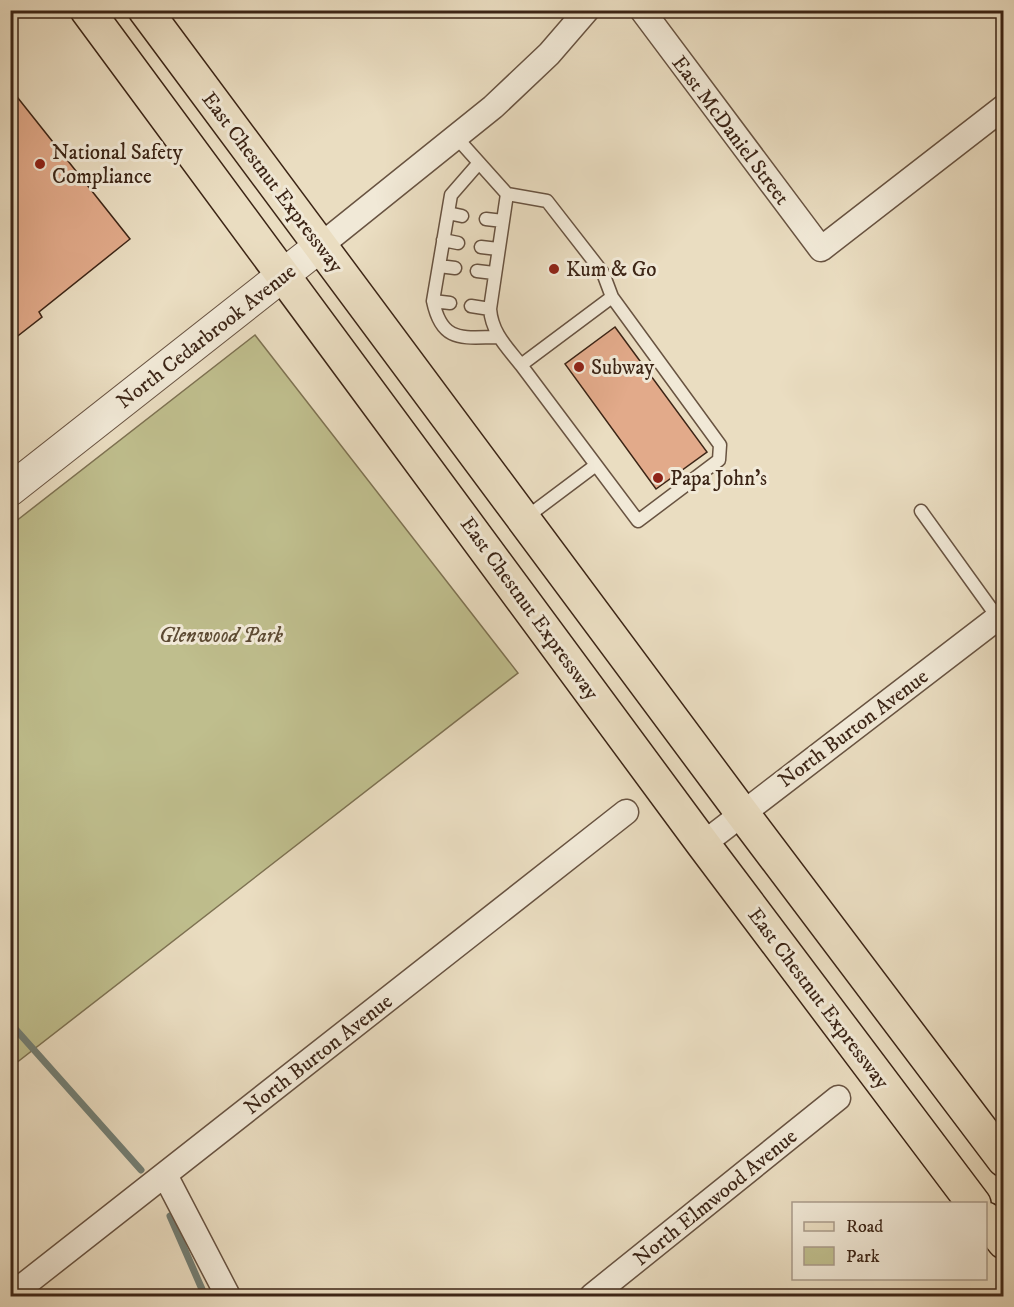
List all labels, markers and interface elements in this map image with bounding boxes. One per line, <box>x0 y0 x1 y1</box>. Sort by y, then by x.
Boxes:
street label: East McDaniel Street <box>666 51 795 211</box>
street label: East Chestnut Expressway <box>196 87 349 279</box>
place label: National Safety Compliance <box>52 140 184 190</box>
marker: National Safety Compliance <box>33 157 47 171</box>
place label: Kum & Go <box>566 257 657 283</box>
street label: North Cedarbrook Avenue <box>112 259 302 415</box>
marker: Kum & Go <box>547 262 561 276</box>
place label: Subway <box>591 355 655 381</box>
marker: Subway <box>572 360 586 374</box>
place label: Papa John's <box>670 466 767 492</box>
marker: Papa John's <box>651 471 665 485</box>
street label: East Chestnut Expressway <box>454 512 605 706</box>
park label: Glenwood Park <box>159 623 283 649</box>
street label: North Burton Avenue <box>773 664 934 794</box>
street label: East Chestnut Expressway <box>742 903 895 1095</box>
street label: North Burton Avenue <box>239 989 398 1121</box>
street label: North Elmwood Avenue <box>628 1124 803 1272</box>
legend <box>792 1202 987 1280</box>
text: Road <box>846 1216 883 1238</box>
text: Park <box>846 1246 880 1268</box>

